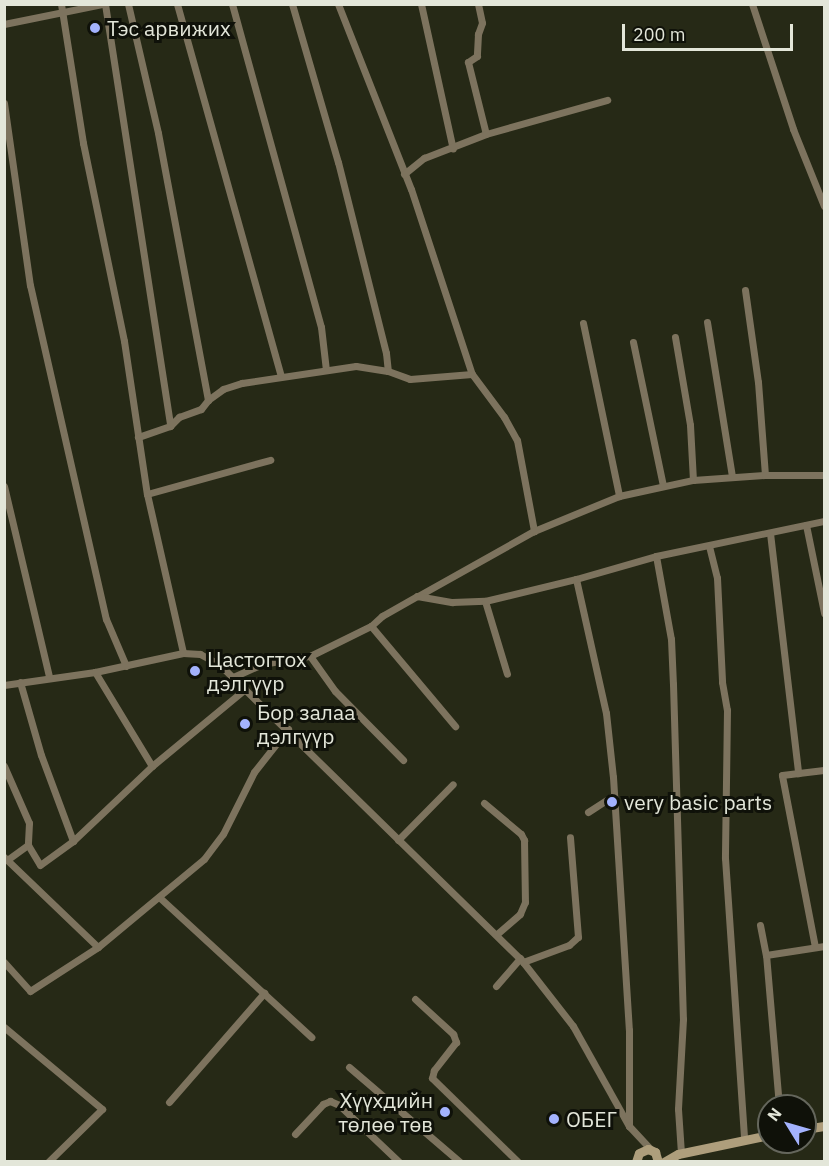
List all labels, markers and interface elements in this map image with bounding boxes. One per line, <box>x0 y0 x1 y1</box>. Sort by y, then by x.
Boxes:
scale bar <box>625 12 796 50</box>
place label: Тэс арвижих <box>107 15 231 41</box>
marker: Тэс арвижих <box>88 21 102 35</box>
text: 200 m <box>633 23 685 46</box>
place label: Цастогтох дэлгүүр <box>207 646 307 696</box>
marker: Цастогтох дэлгүүр <box>188 664 202 678</box>
place label: Бор залаа дэлгүүр <box>257 699 355 749</box>
marker: Бор залаа дэлгүүр <box>238 717 252 731</box>
place label: very basic parts <box>624 789 772 815</box>
marker: very basic parts <box>605 795 619 809</box>
place label: Хүүхдийн төлөө төв <box>338 1087 433 1137</box>
north arrow <box>757 1094 817 1154</box>
text: N <box>763 1104 786 1125</box>
marker: Хүүхдийн төлөө төв <box>438 1105 452 1119</box>
place label: ОБЕГ <box>566 1106 617 1132</box>
marker: ОБЕГ <box>547 1112 561 1126</box>

